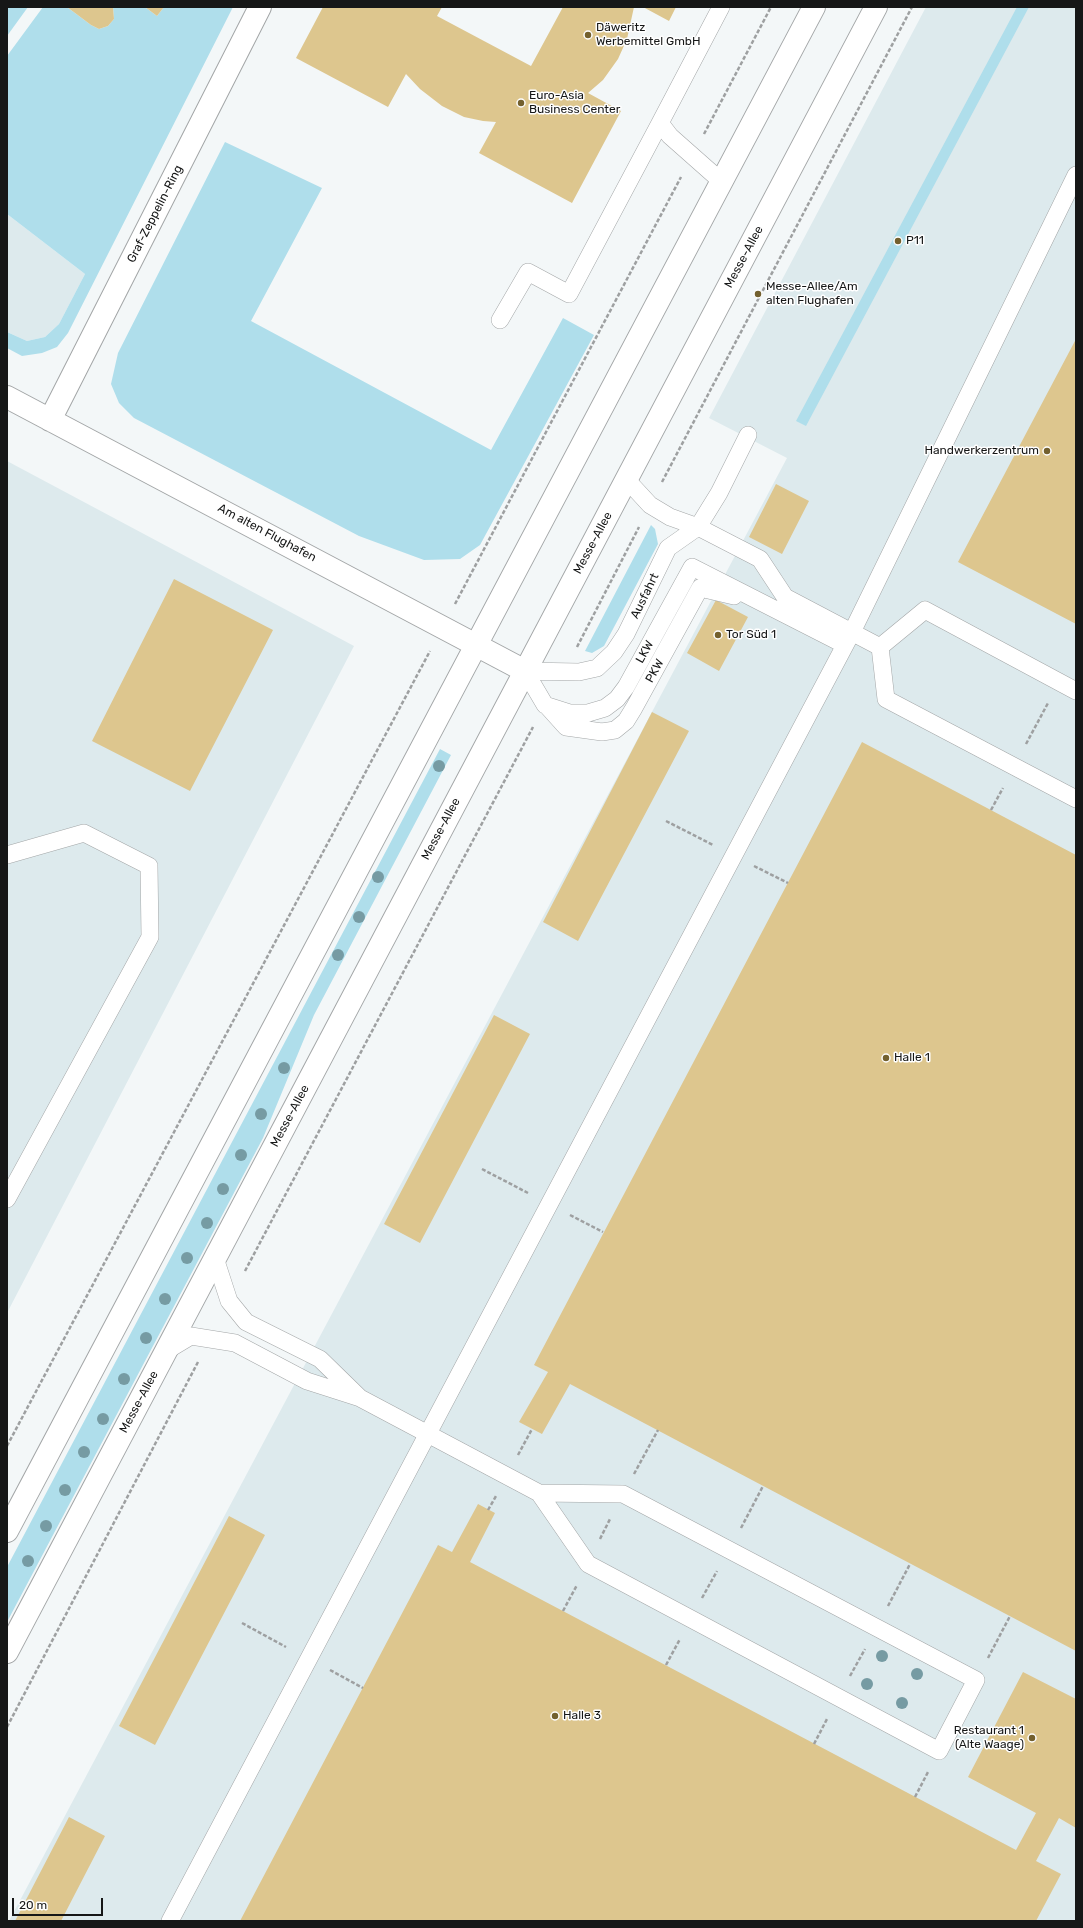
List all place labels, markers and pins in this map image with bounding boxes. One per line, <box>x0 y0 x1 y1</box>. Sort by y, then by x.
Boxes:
place label: Däweritz Werbemittel GmbH <box>596 21 701 49</box>
marker: Däweritz Werbemittel GmbH <box>583 30 593 40</box>
place label: Euro-Asia Business Center <box>529 89 620 117</box>
marker: Euro-Asia Business Center <box>516 98 526 108</box>
place label: P11 <box>906 234 924 248</box>
marker: P11 <box>893 236 903 246</box>
place label: Messe-Allee/Am alten Flughafen <box>766 280 858 308</box>
marker: Messe-Allee/Am alten Flughafen <box>753 289 763 299</box>
place label: Handwerkerzentrum <box>924 444 1039 458</box>
marker: Handwerkerzentrum <box>1042 446 1052 456</box>
place label: Tor Süd 1 <box>726 628 776 642</box>
marker: Tor Süd 1 <box>713 630 723 640</box>
place label: Halle 1 <box>894 1051 930 1065</box>
marker: Halle 1 <box>881 1053 891 1063</box>
place label: Halle 3 <box>563 1709 601 1723</box>
marker: Halle 3 <box>550 1711 560 1721</box>
place label: Restaurant 1 (Alte Waage) <box>954 1724 1024 1752</box>
marker: Restaurant 1 (Alte Waage) <box>1027 1733 1037 1743</box>

